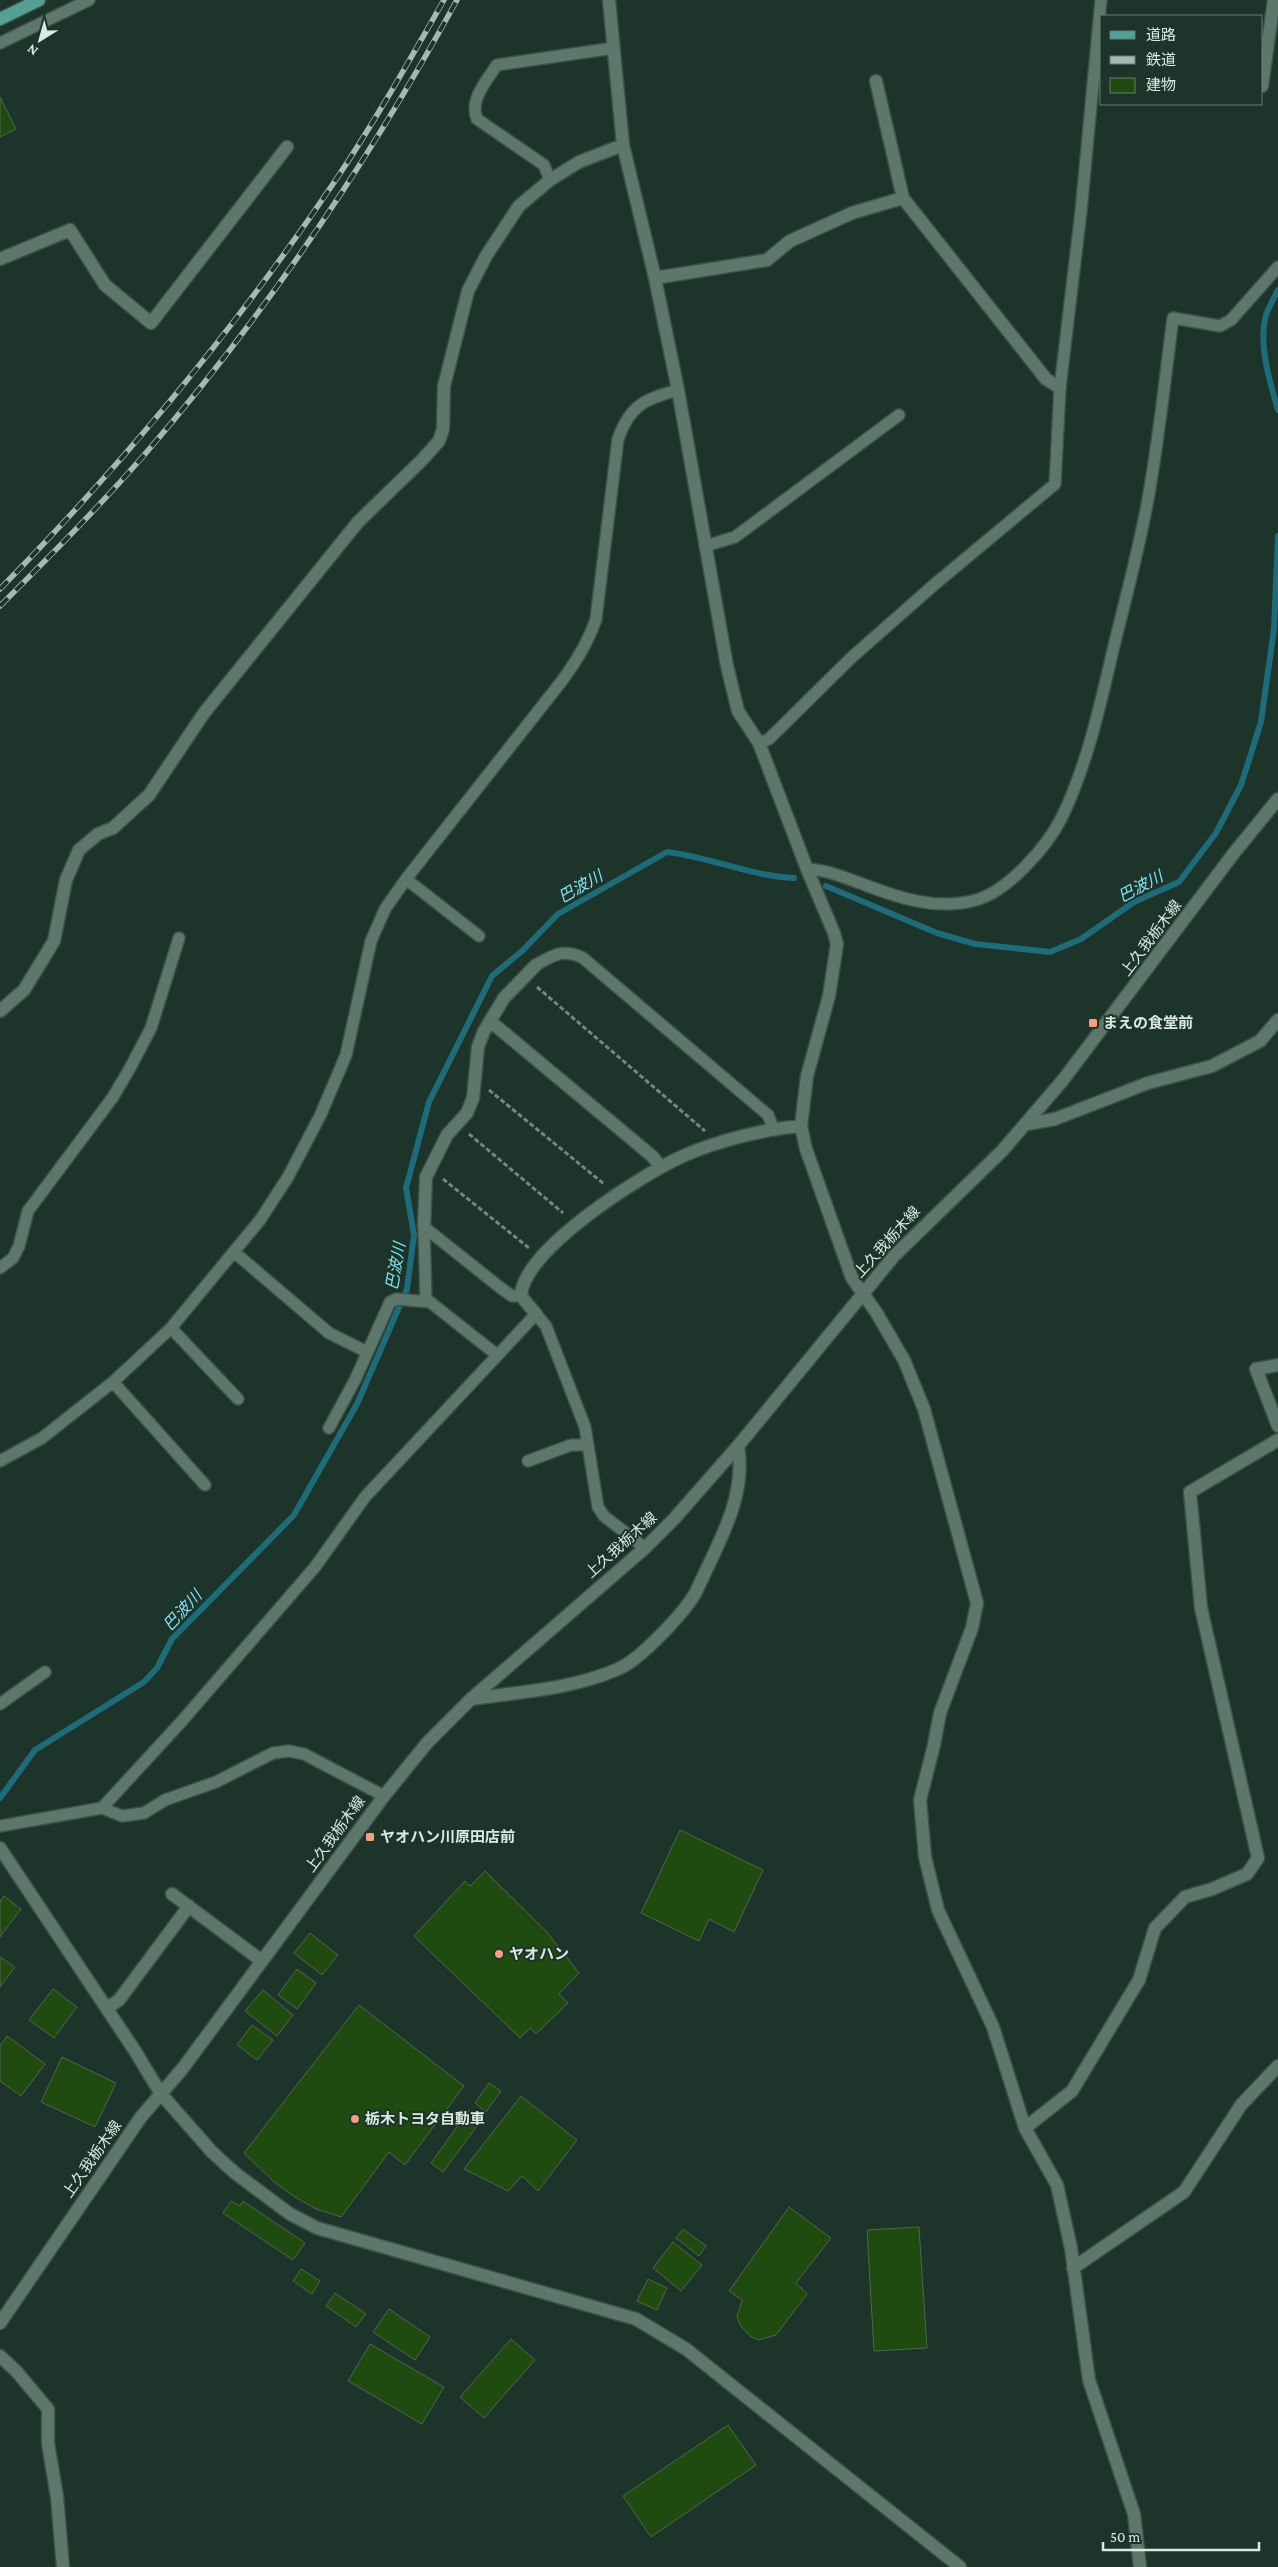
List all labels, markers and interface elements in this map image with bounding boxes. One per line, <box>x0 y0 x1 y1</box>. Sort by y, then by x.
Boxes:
north arrow <box>15 15 65 65</box>
legend <box>1100 15 1263 105</box>
text: 道路 <box>1146 27 1176 43</box>
text: N <box>23 41 41 60</box>
text: 鉄道 <box>1146 52 1176 68</box>
text: 建物 <box>1146 77 1176 93</box>
water label: 巴波川 <box>555 866 607 906</box>
water label: 巴波川 <box>1115 867 1167 905</box>
street label: 上久我栃木線 <box>1118 897 1184 979</box>
place label: まえの食堂前 <box>1103 1014 1193 1031</box>
marker: まえの食堂前 <box>1087 1017 1099 1029</box>
street label: 上久我栃木線 <box>851 1203 923 1281</box>
water label: 巴波川 <box>383 1239 408 1291</box>
street label: 上久我栃木線 <box>582 1509 660 1581</box>
water label: 巴波川 <box>160 1586 206 1634</box>
street label: 上久我栃木線 <box>302 1793 368 1875</box>
place label: ヤオハン川原田店前 <box>380 1828 515 1845</box>
marker: ヤオハン川原田店前 <box>364 1831 376 1843</box>
place label: ヤオハン <box>509 1946 569 1962</box>
marker: ヤオハン <box>493 1948 505 1960</box>
place label: 栃木トヨタ自動車 <box>365 2111 485 2127</box>
marker: 栃木トヨタ自動車 <box>349 2113 361 2125</box>
street label: 上久我栃木線 <box>60 2118 124 2200</box>
scale bar <box>1103 2520 1259 2552</box>
text: 50 m <box>1110 2529 1140 2545</box>

